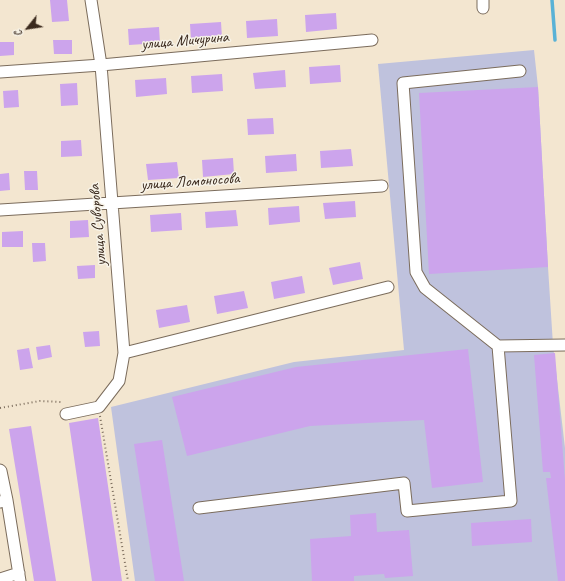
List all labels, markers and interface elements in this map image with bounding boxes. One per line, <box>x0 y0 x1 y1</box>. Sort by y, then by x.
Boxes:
north arrow <box>8 8 48 48</box>
text: С <box>10 28 25 40</box>
street label: улица Мичурина <box>141 28 229 54</box>
street label: улица Ломоносова <box>140 169 240 195</box>
street label: улица Суворова <box>85 183 111 267</box>

